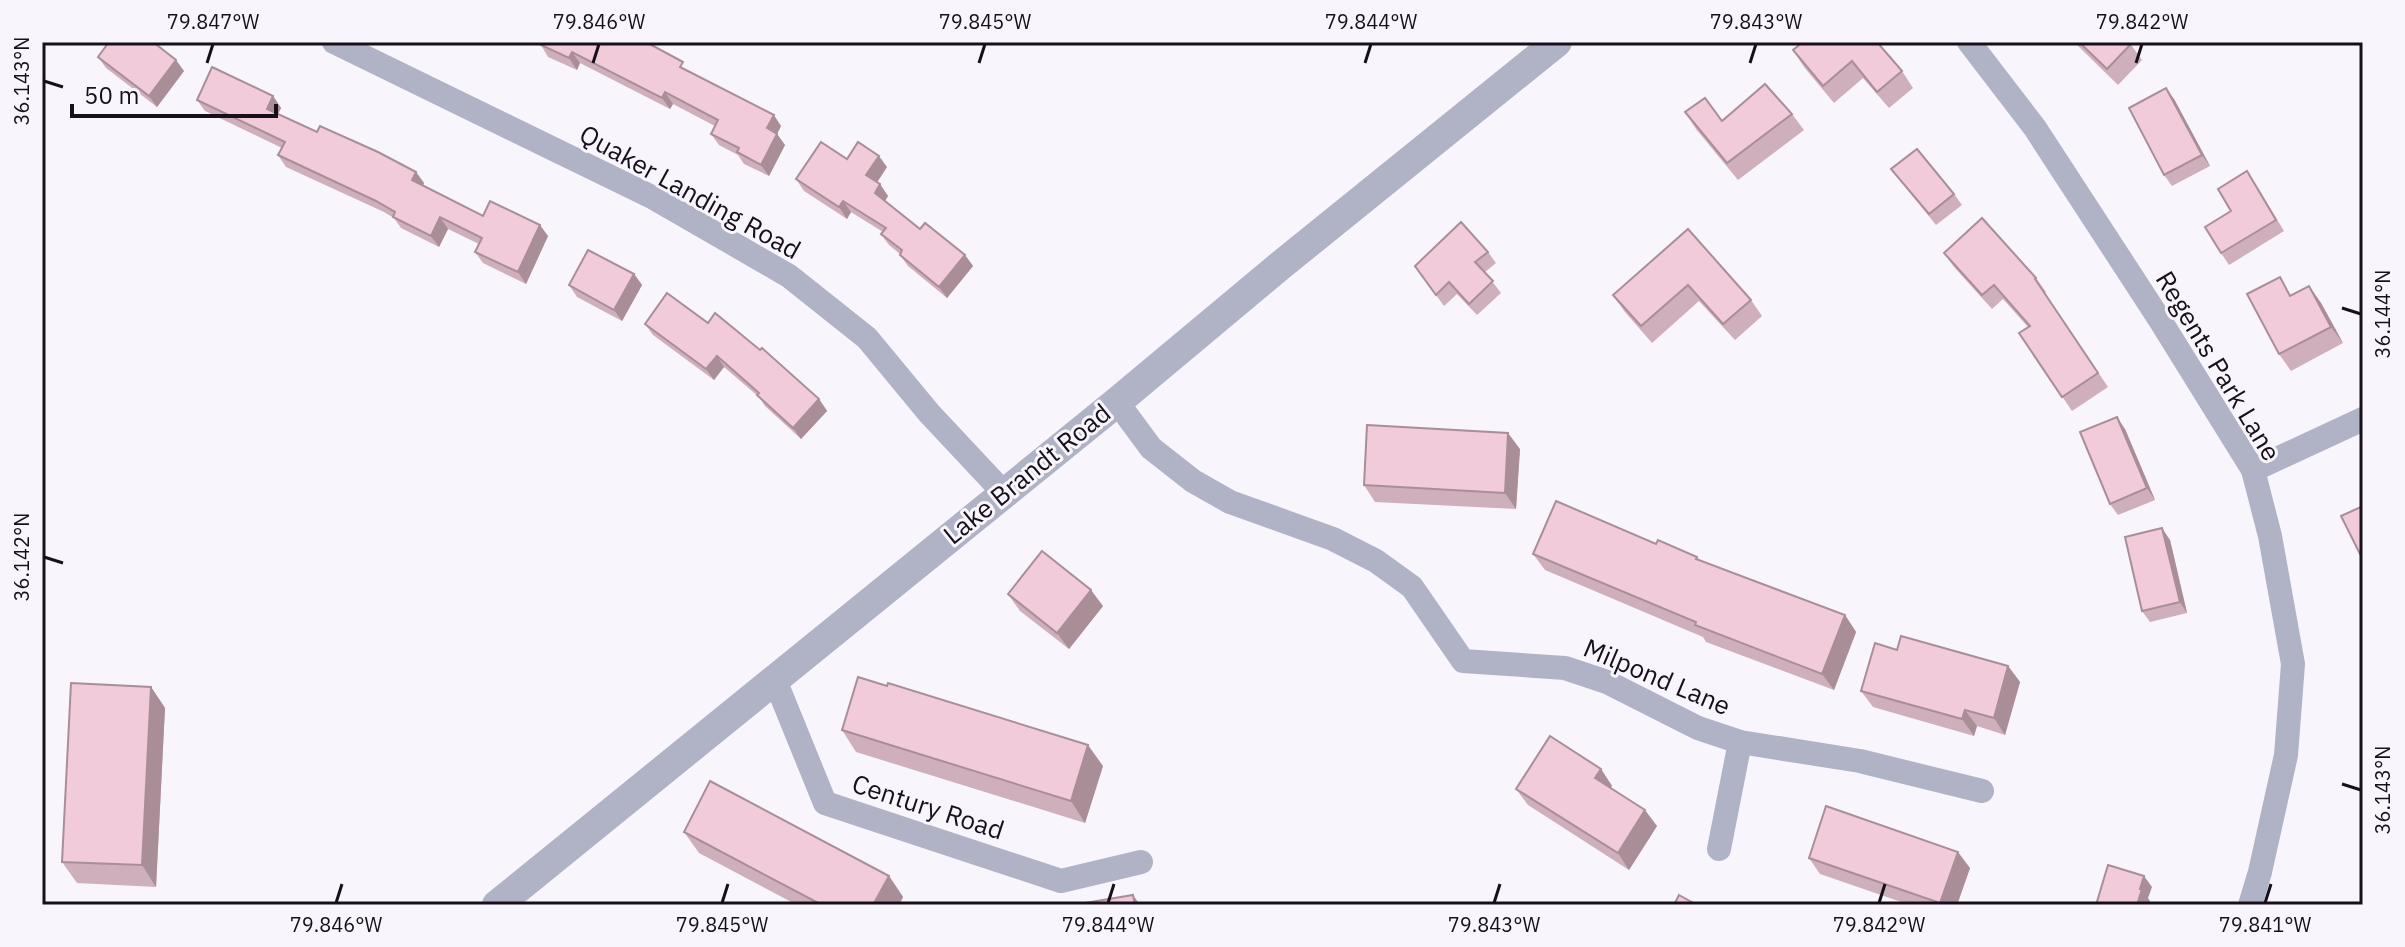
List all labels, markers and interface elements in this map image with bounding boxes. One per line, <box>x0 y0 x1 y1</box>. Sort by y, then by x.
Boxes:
text: 79.847°W <box>167 8 259 35</box>
text: 79.846°W <box>553 8 645 35</box>
text: 79.845°W <box>939 8 1031 35</box>
text: 79.844°W <box>1325 8 1417 35</box>
text: 79.843°W <box>1710 8 1802 35</box>
text: 79.842°W <box>2096 8 2188 35</box>
text: 36.143°N <box>8 37 35 125</box>
scale bar <box>72 68 276 118</box>
text: 50 m <box>84 79 139 111</box>
street label: Quaker Landing Road <box>574 116 807 266</box>
street label: Regents Park Lane <box>2149 264 2289 467</box>
text: 36.144°N <box>2369 270 2396 358</box>
street label: Lake Brandt Road <box>936 395 1117 551</box>
text: 36.142°N <box>8 513 35 601</box>
street label: Milpond Lane <box>1579 630 1736 722</box>
text: 36.143°N <box>2369 746 2396 834</box>
street label: Century Road <box>848 766 1009 847</box>
text: 79.846°W <box>290 911 382 938</box>
text: 79.845°W <box>676 911 768 938</box>
text: 79.844°W <box>1062 911 1154 938</box>
text: 79.843°W <box>1448 911 1540 938</box>
text: 79.842°W <box>1833 911 1925 938</box>
text: 79.841°W <box>2219 911 2311 938</box>

